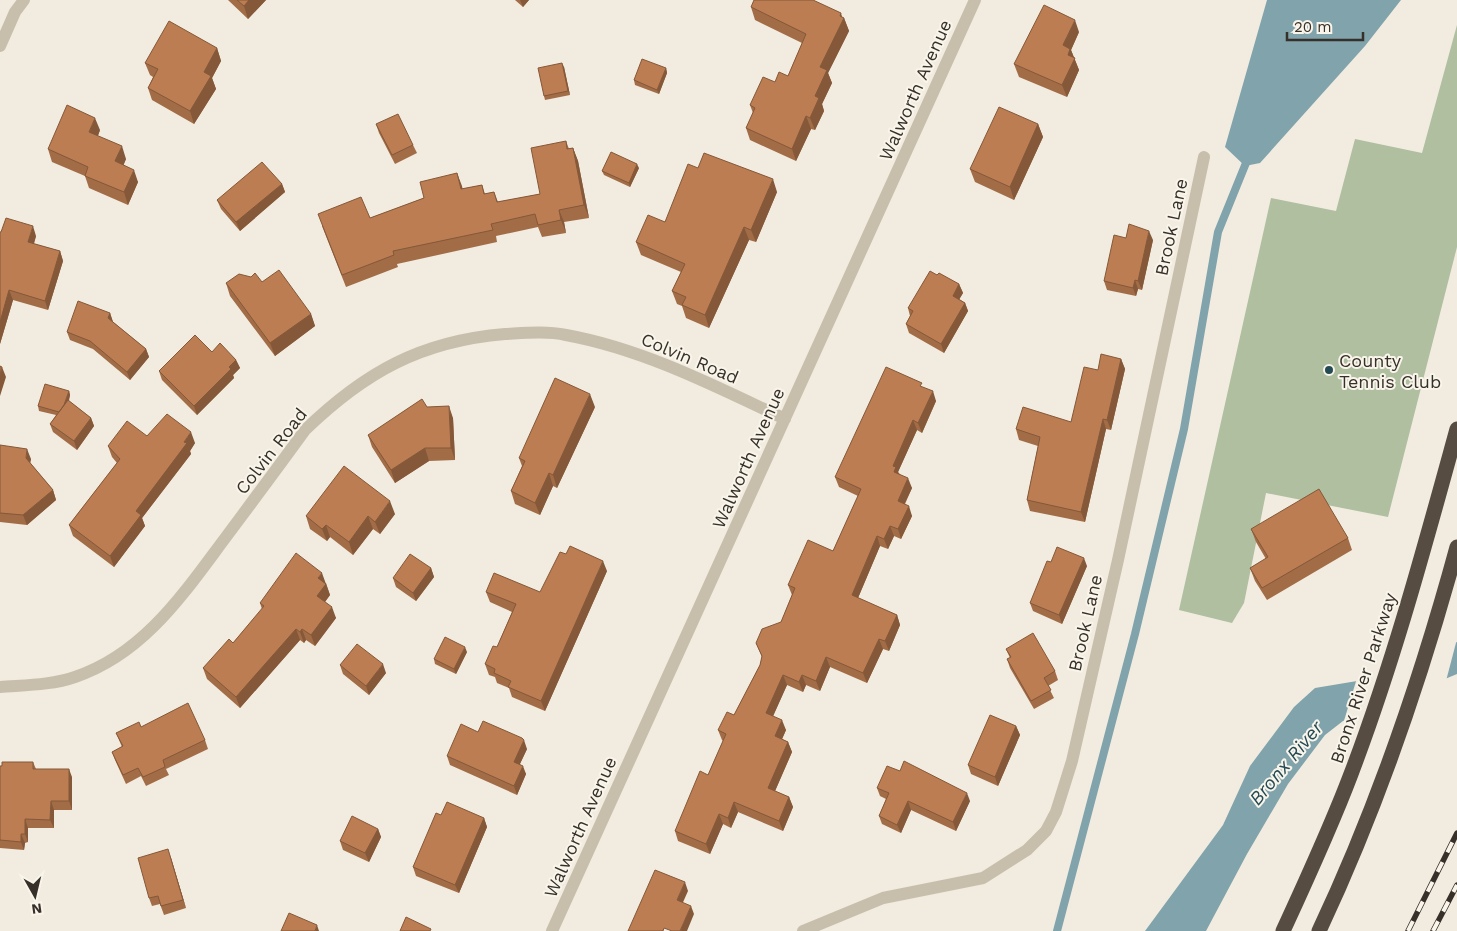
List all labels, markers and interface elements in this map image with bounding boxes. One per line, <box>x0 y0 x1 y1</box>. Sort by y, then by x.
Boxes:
scale bar <box>1287 10 1363 42</box>
street label: Walworth Avenue <box>874 16 956 164</box>
text: 20 m <box>1294 18 1332 36</box>
street label: Brook Lane <box>1150 176 1192 278</box>
street label: Colvin Road <box>638 328 742 388</box>
place label: County Tennis Club <box>1339 350 1441 392</box>
marker: County Tennis Club <box>1323 364 1335 376</box>
street label: Walworth Avenue <box>707 384 789 532</box>
street label: Colvin Road <box>231 404 311 498</box>
street label: Brook Lane <box>1064 572 1106 674</box>
street label: Bronx River Parkway <box>1325 589 1401 766</box>
water label: Bronx River <box>1244 716 1328 810</box>
street label: Walworth Avenue <box>539 753 621 901</box>
north arrow <box>10 871 60 921</box>
text: N <box>31 900 43 918</box>

